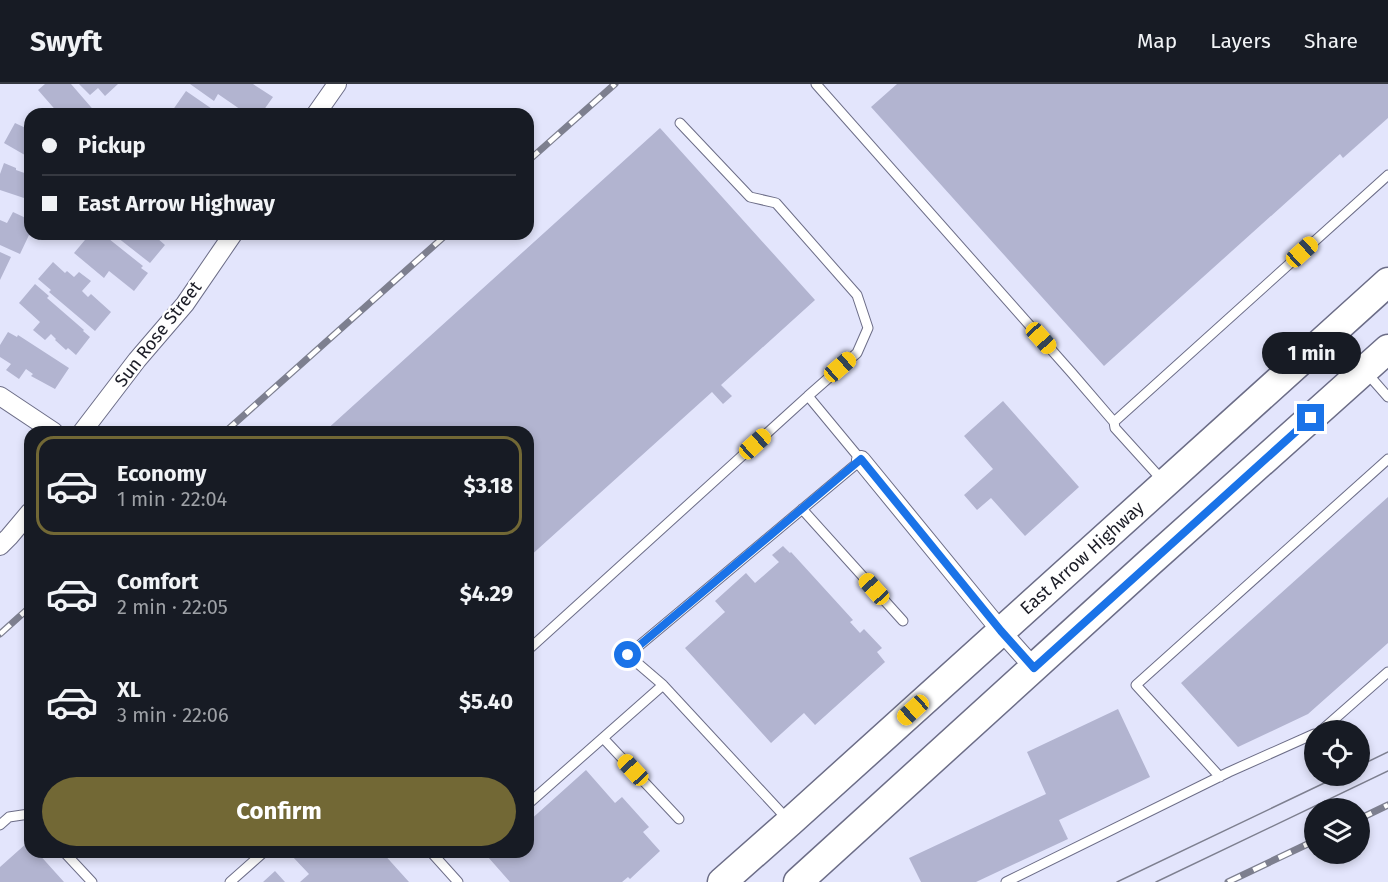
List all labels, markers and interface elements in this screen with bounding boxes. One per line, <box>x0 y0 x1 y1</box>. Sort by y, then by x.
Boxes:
text: Swyft <box>30 25 102 58</box>
text: Map <box>1137 28 1177 54</box>
text: Layers <box>1210 28 1271 54</box>
text: Share <box>1304 28 1358 54</box>
text: Pickup <box>78 132 146 159</box>
text: East Arrow Highway <box>78 190 275 217</box>
car <box>1283 233 1321 271</box>
street label: Sun Rose Street <box>110 276 207 391</box>
car <box>1022 319 1060 357</box>
callout: 1 min <box>1262 331 1360 373</box>
text: 1 min <box>1287 341 1336 365</box>
car <box>821 348 859 386</box>
route end <box>1297 404 1324 431</box>
car <box>736 425 774 463</box>
icon: car <box>45 459 99 513</box>
text: Economy <box>117 460 206 487</box>
text: $3.18 <box>463 472 513 499</box>
text: 1 min · 22:04 <box>117 487 227 511</box>
street label: East Arrow Highway <box>1016 497 1148 619</box>
icon: car <box>45 567 99 621</box>
text: Comfort <box>117 568 198 595</box>
car <box>855 570 893 608</box>
text: $4.29 <box>460 580 513 607</box>
text: 2 min · 22:05 <box>117 595 228 619</box>
route start <box>614 641 641 668</box>
icon: car <box>45 675 99 729</box>
text: XL <box>117 676 141 703</box>
text: $5.40 <box>459 688 513 715</box>
car <box>894 691 932 729</box>
text: 3 min · 22:06 <box>117 703 229 727</box>
map controls <box>1304 720 1370 864</box>
button: locate <box>1304 720 1370 786</box>
car <box>614 751 652 789</box>
button: Confirm <box>42 777 516 846</box>
button: layers <box>1304 798 1370 864</box>

